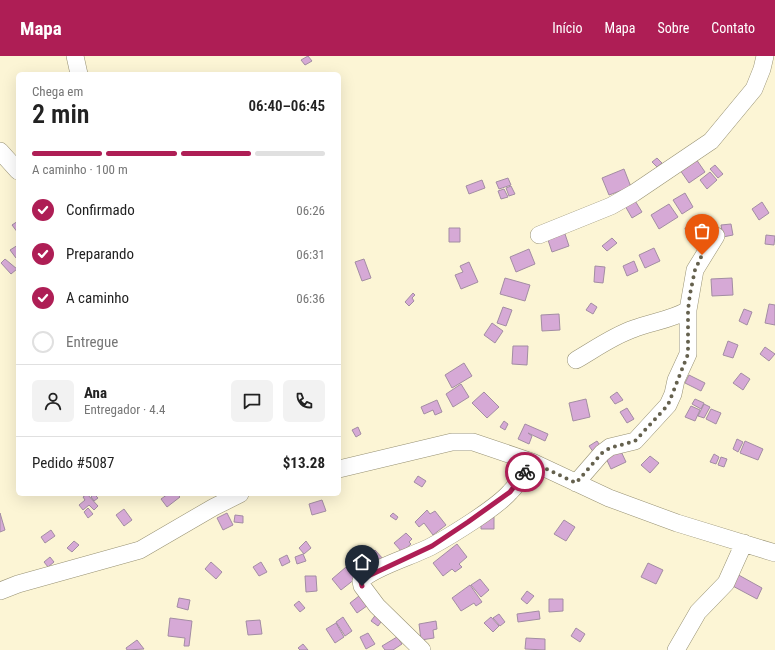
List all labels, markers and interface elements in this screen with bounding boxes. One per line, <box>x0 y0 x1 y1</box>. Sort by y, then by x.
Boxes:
text: Mapa <box>20 17 62 40</box>
text: Início <box>552 20 583 36</box>
text: Mapa <box>605 20 635 36</box>
text: Sobre <box>657 20 689 36</box>
text: Contato <box>711 20 755 36</box>
text: Chega em <box>32 84 83 99</box>
text: 06:40–06:45 <box>248 97 325 115</box>
text: 2 min <box>32 99 90 129</box>
text: A caminho · 100 m <box>32 162 128 177</box>
icon: check <box>32 199 54 221</box>
text: Confirmado <box>66 201 135 219</box>
text: 06:26 <box>296 203 325 218</box>
pin <box>685 214 719 255</box>
icon: bag <box>691 220 713 242</box>
icon: check <box>32 243 54 265</box>
text: Preparando <box>66 245 134 263</box>
text: 06:31 <box>296 247 325 262</box>
icon: check <box>32 287 54 309</box>
text: A caminho <box>66 289 129 307</box>
text: 06:36 <box>296 291 325 306</box>
text: Entregue <box>66 333 118 351</box>
button: person <box>32 380 74 422</box>
button: chat <box>231 380 273 422</box>
button: phone <box>283 380 325 422</box>
text: Ana <box>84 384 107 402</box>
text: Entregador · 4.4 <box>84 402 166 417</box>
courier <box>505 452 545 492</box>
text: Pedido #5087 <box>32 454 114 472</box>
text: $13.28 <box>283 454 325 472</box>
icon: bike <box>514 461 536 483</box>
pin <box>345 545 379 586</box>
icon: home <box>351 551 373 573</box>

